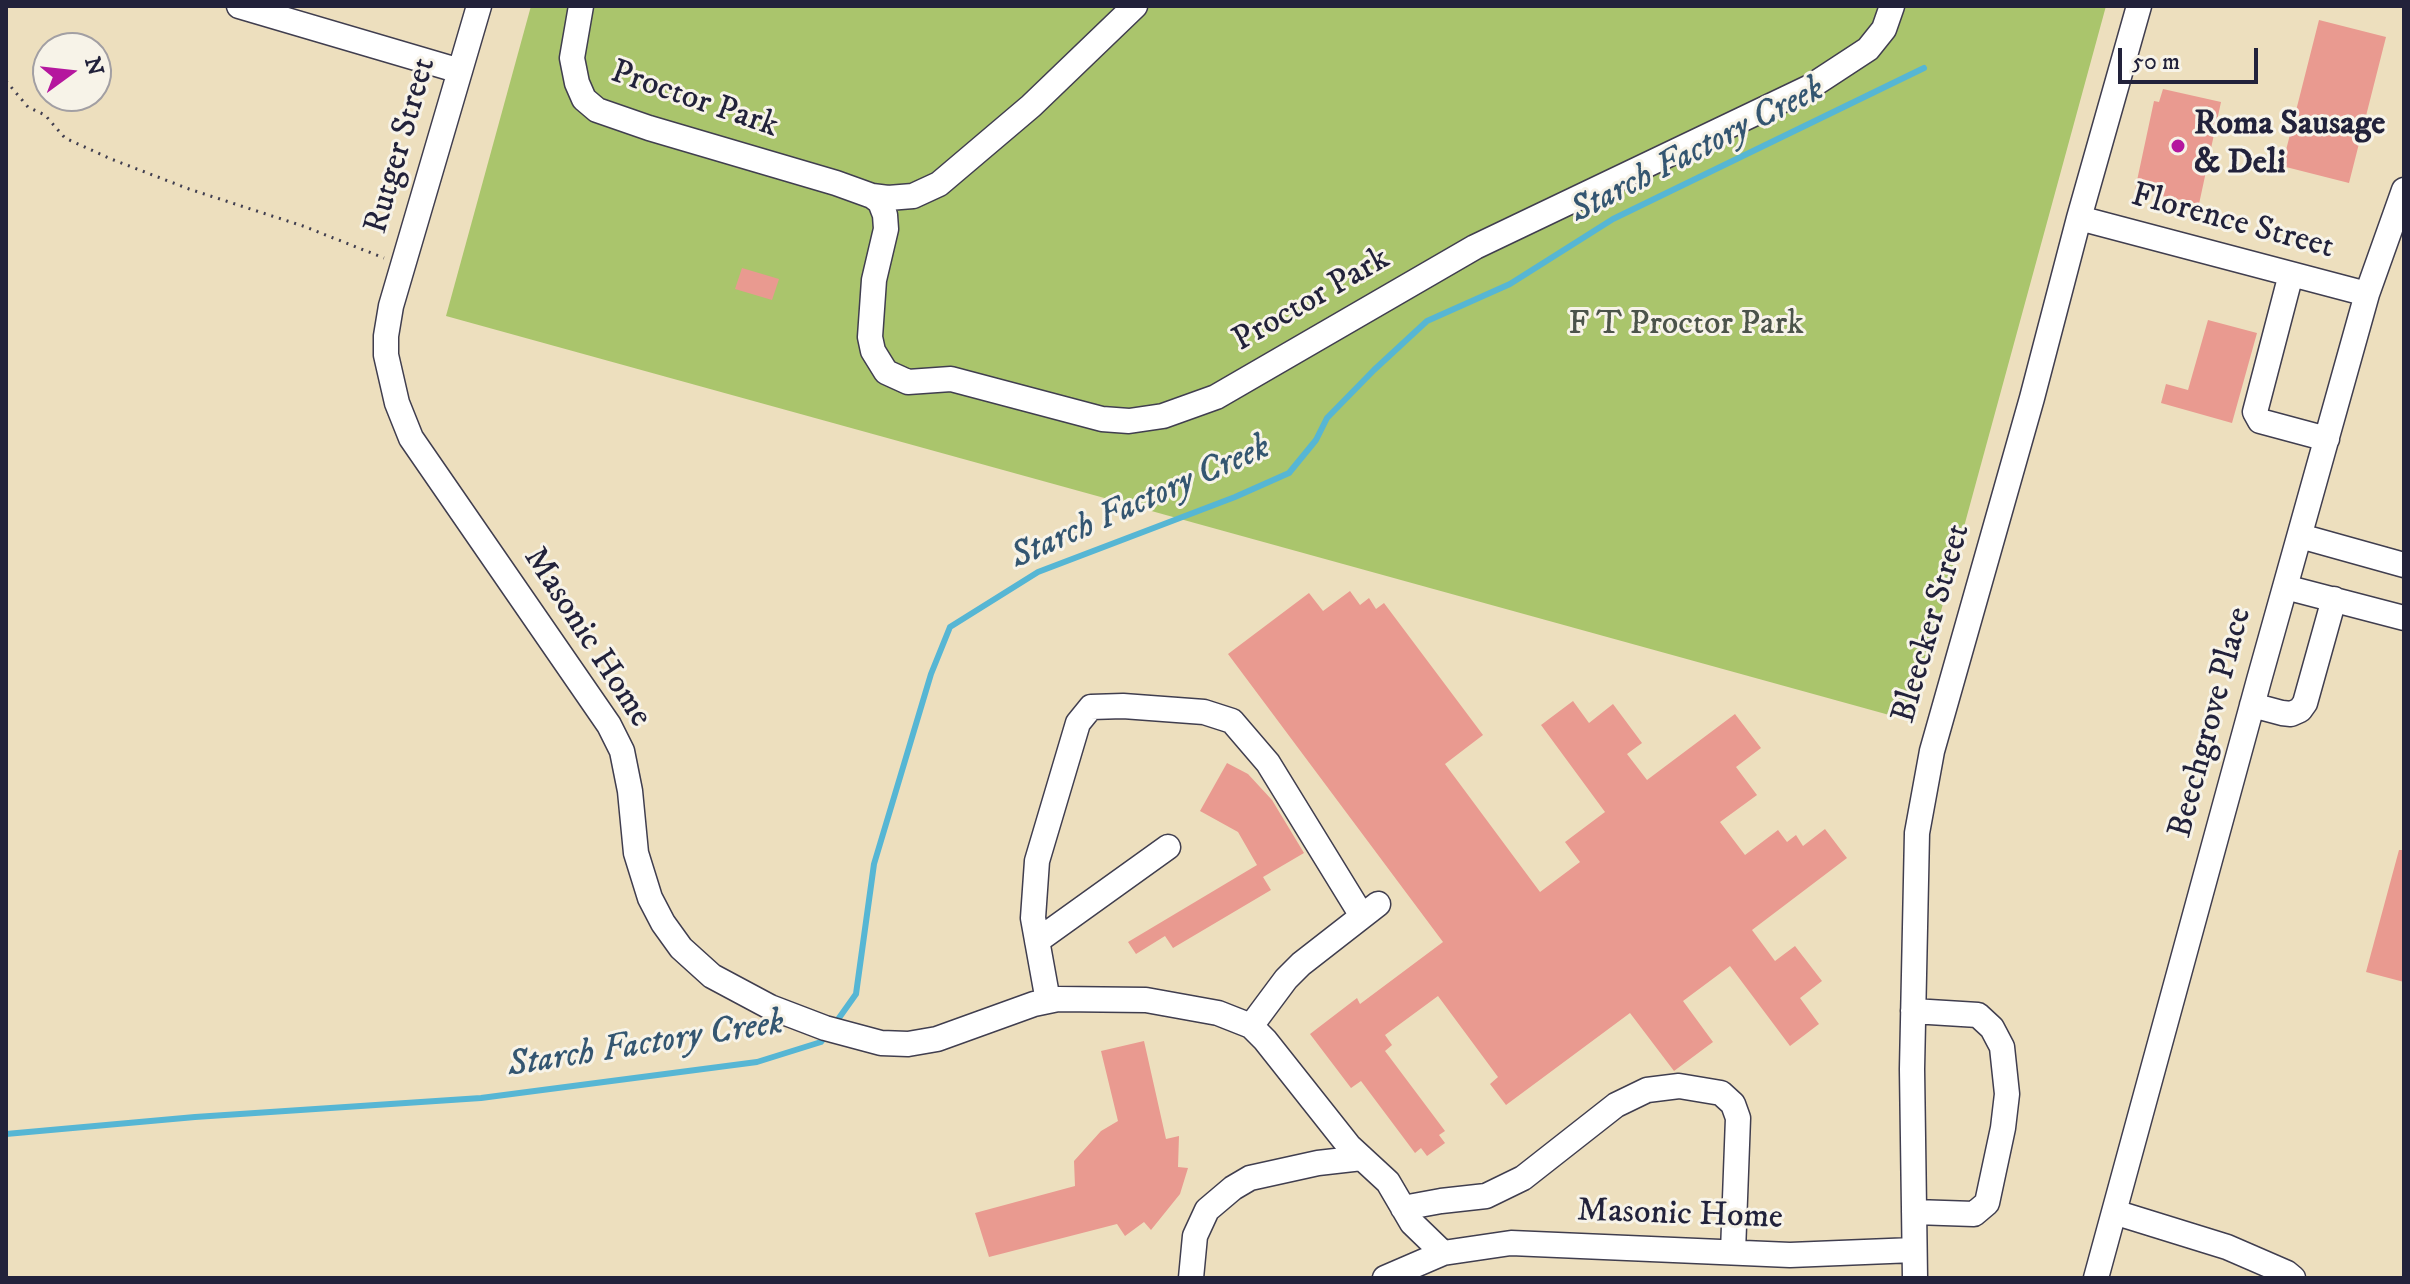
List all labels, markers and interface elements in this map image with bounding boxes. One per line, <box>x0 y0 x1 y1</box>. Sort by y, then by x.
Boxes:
north arrow <box>32 32 112 112</box>
scale bar <box>2122 32 2262 82</box>
text: 50 m <box>2132 47 2180 77</box>
street label: Rutger Street <box>357 53 447 239</box>
street label: Proctor Park <box>605 53 783 149</box>
text: N <box>78 54 109 78</box>
water label: Starch Factory Creek <box>1564 69 1832 235</box>
place label: Roma Sausage & Deli <box>2194 106 2385 186</box>
marker: Roma Sausage & Deli <box>2169 137 2187 155</box>
street label: Florence Street <box>2126 176 2338 270</box>
street label: Proctor Park <box>1226 240 1398 362</box>
park label: F T Proctor Park <box>1568 306 1804 346</box>
water label: Starch Factory Creek <box>1005 427 1277 581</box>
street label: Bleecker Street <box>1885 520 1981 728</box>
street label: Masonic Home <box>513 541 659 735</box>
street label: Beechgrove Place <box>2162 603 2262 843</box>
water label: Starch Factory Creek <box>505 1003 787 1089</box>
street label: Masonic Home <box>1576 1192 1784 1240</box>

